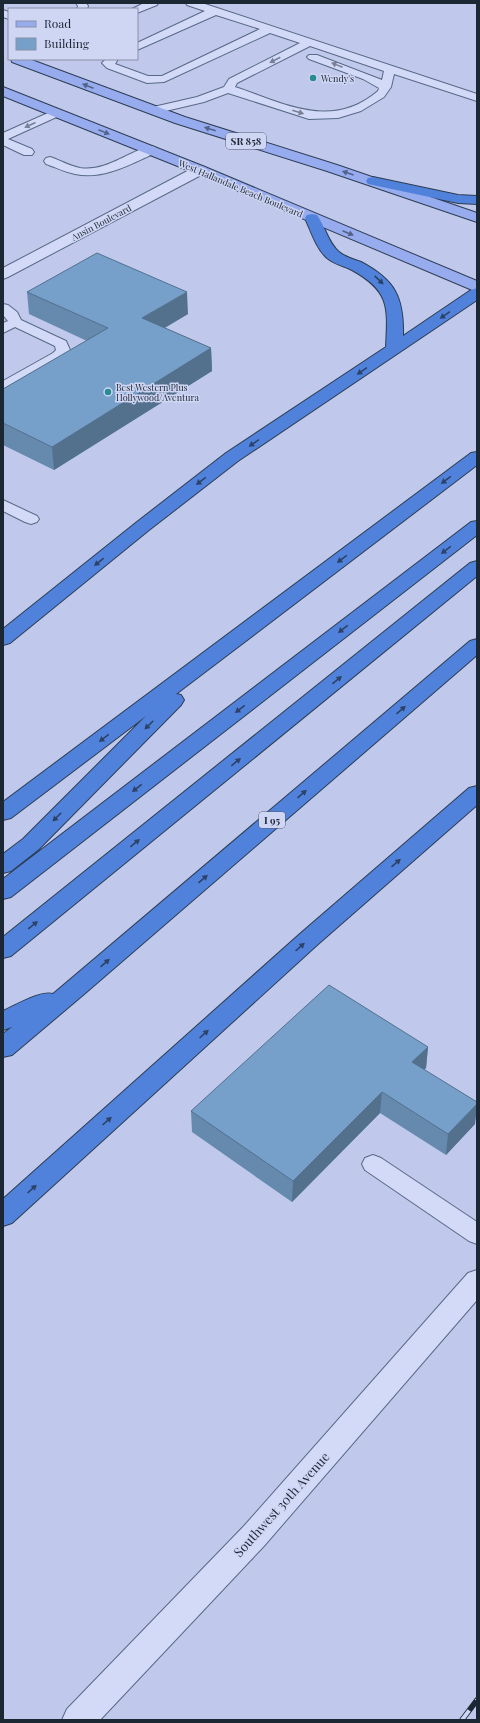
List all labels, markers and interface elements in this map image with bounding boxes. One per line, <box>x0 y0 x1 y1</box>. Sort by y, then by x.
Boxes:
legend <box>8 8 138 60</box>
text: Road <box>44 15 71 31</box>
text: Building <box>44 35 90 51</box>
one-way arrow <box>270 57 281 63</box>
one-way arrow <box>330 62 342 68</box>
place label: Wendy's <box>320 72 354 84</box>
marker: Wendy's <box>308 73 318 83</box>
one-way arrow <box>81 82 93 88</box>
one-way arrow <box>293 109 305 115</box>
one-way arrow <box>24 122 35 128</box>
one-way arrow <box>204 126 216 132</box>
one-way arrow <box>99 129 111 135</box>
road number: SR 858 <box>226 133 266 149</box>
street label: West Hallandale Beach Boulevard <box>176 156 306 220</box>
one-way arrow <box>341 169 353 175</box>
street label: Ansin Boulevard <box>68 201 134 243</box>
one-way arrow <box>342 230 353 236</box>
one-way arrow <box>374 275 384 285</box>
one-way arrow <box>440 311 450 319</box>
one-way arrow <box>357 367 367 375</box>
place label: Best Western Plus Hollywood/Aventura <box>116 381 199 403</box>
marker: Best Western Plus Hollywood/Aventura <box>103 387 113 397</box>
one-way arrow <box>249 439 259 447</box>
one-way arrow <box>440 476 451 485</box>
one-way arrow <box>195 477 206 486</box>
one-way arrow <box>441 546 452 554</box>
one-way arrow <box>337 555 348 563</box>
one-way arrow <box>93 557 104 566</box>
one-way arrow <box>338 625 349 634</box>
one-way arrow <box>331 676 342 685</box>
one-way arrow <box>235 704 246 713</box>
one-way arrow <box>396 705 406 714</box>
one-way arrow <box>144 720 154 730</box>
one-way arrow <box>99 733 110 742</box>
one-way arrow <box>230 757 241 766</box>
one-way arrow <box>132 784 143 792</box>
one-way arrow <box>297 790 307 799</box>
one-way arrow <box>52 812 62 822</box>
road number: I 95 <box>259 812 285 828</box>
one-way arrow <box>129 839 140 848</box>
one-way arrow <box>390 859 401 868</box>
one-way arrow <box>198 874 209 883</box>
one-way arrow <box>28 921 39 929</box>
one-way arrow <box>296 943 305 952</box>
one-way arrow <box>99 959 110 968</box>
one-way arrow <box>199 1029 209 1039</box>
one-way arrow <box>102 1116 112 1126</box>
one-way arrow <box>27 1184 37 1193</box>
street label: Southwest 30th Avenue <box>229 1448 333 1560</box>

